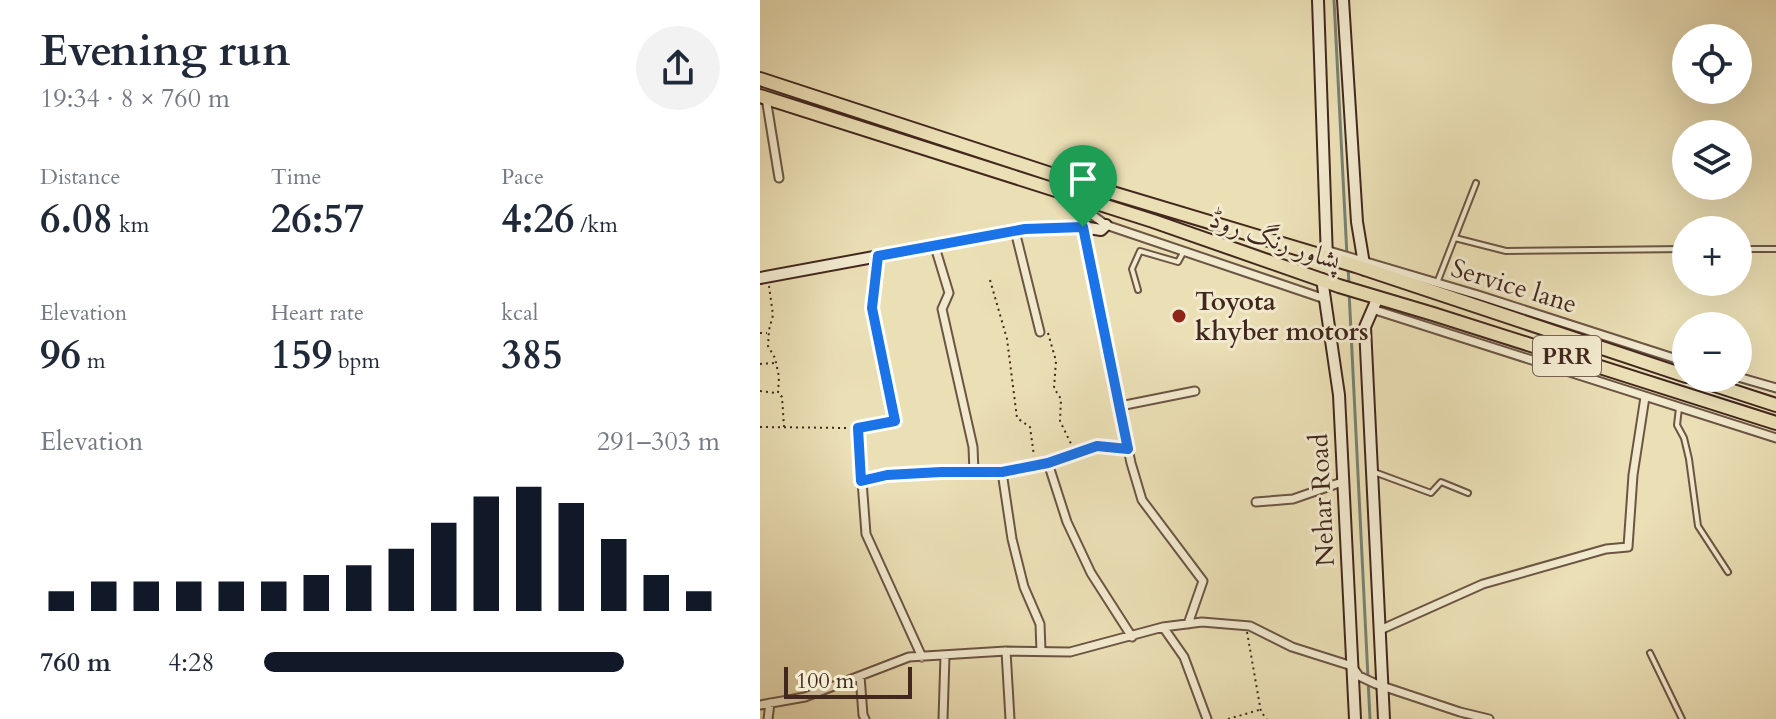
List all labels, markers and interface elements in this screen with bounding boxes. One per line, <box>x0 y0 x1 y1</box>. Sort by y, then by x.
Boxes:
text: Evening run <box>40 21 290 81</box>
map controls <box>1672 24 1752 392</box>
button: locate <box>1672 24 1752 104</box>
button: share <box>636 26 720 110</box>
text: 19:34 · 8 × 760 m <box>40 81 230 116</box>
button: layers <box>1672 120 1752 200</box>
pin <box>1049 145 1117 227</box>
icon: arrive <box>1061 157 1105 201</box>
text: Distance <box>40 162 120 192</box>
text: Time <box>271 162 322 192</box>
text: Pace <box>501 162 544 192</box>
text: 6.08 <box>40 192 113 247</box>
text: 26:57 <box>271 192 364 247</box>
text: 4:26 <box>501 192 574 247</box>
street label: پشاور رنگ روڈ <box>1205 201 1346 279</box>
text: km <box>113 210 149 240</box>
text: /km <box>574 210 618 240</box>
button: + <box>1672 216 1752 296</box>
street label: Service lane <box>1447 250 1581 322</box>
place label: Toyota khyber motors <box>1195 284 1369 349</box>
text: Elevation <box>40 298 127 328</box>
text: Heart rate <box>271 298 364 328</box>
text: kcal <box>501 298 538 328</box>
marker: Toyota khyber motors <box>1170 307 1188 325</box>
button: − <box>1672 312 1752 392</box>
text: 96 <box>40 328 81 383</box>
text: 159 <box>271 328 332 383</box>
text: 385 <box>501 328 563 383</box>
road number: PRR <box>1533 336 1601 376</box>
text: m <box>81 346 106 376</box>
text: bpm <box>332 346 380 376</box>
text: Elevation <box>40 424 143 459</box>
text: 291–303 m <box>597 424 720 459</box>
street label: Nehar Road <box>1301 432 1343 567</box>
text: 760 m <box>40 645 111 680</box>
text: 4:28 <box>168 645 215 680</box>
scale bar <box>784 663 912 699</box>
text: 100 m <box>796 666 854 696</box>

